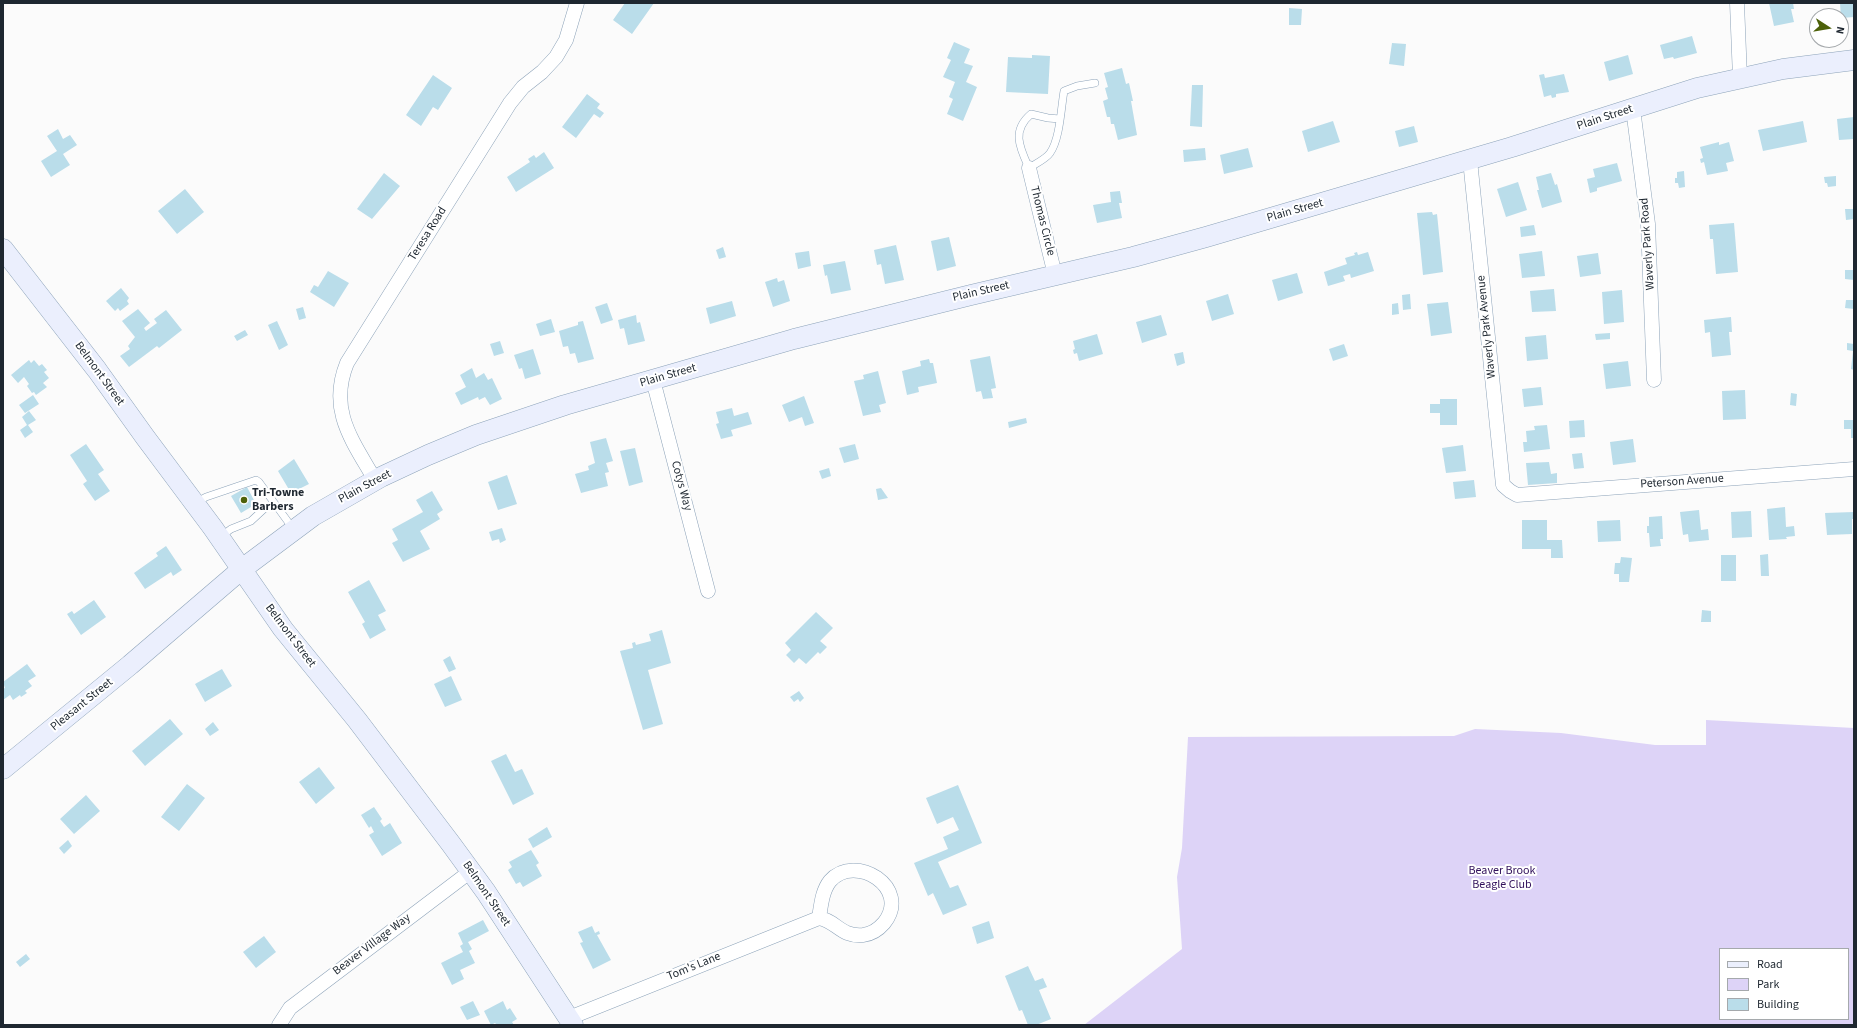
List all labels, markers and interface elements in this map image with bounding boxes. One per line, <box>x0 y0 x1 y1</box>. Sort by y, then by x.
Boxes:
north arrow <box>1809 8 1849 48</box>
text: N <box>1832 25 1848 36</box>
street label: Plain Street <box>1575 102 1635 134</box>
street label: Thomas Circle <box>1026 185 1058 257</box>
street label: Plain Street <box>1265 196 1325 226</box>
street label: Waverly Park Road <box>1638 197 1658 291</box>
street label: Teresa Road <box>406 204 450 264</box>
street label: Waverly Park Avenue <box>1474 275 1500 379</box>
street label: Plain Street <box>951 278 1011 306</box>
street label: Belmont Street <box>71 339 127 409</box>
street label: Plain Street <box>638 361 698 391</box>
street label: Cotys Way <box>667 459 695 513</box>
street label: Plain Street <box>336 467 394 507</box>
street label: Peterson Avenue <box>1640 472 1724 492</box>
place label: Tri-Towne Barbers <box>252 486 304 514</box>
marker: Tri-Towne Barbers <box>239 495 249 505</box>
street label: Belmont Street <box>262 601 318 671</box>
street label: Pleasant Street <box>48 676 116 734</box>
street label: Belmont Street <box>459 859 513 929</box>
park label: Beaver Brook Beagle Club <box>1468 864 1536 892</box>
street label: Beaver Village Way <box>330 911 414 979</box>
legend <box>1719 948 1849 1020</box>
street label: Tom's Lane <box>665 950 723 984</box>
text: Road <box>1757 956 1783 973</box>
text: Park <box>1757 976 1779 993</box>
text: Building <box>1757 996 1799 1013</box>

